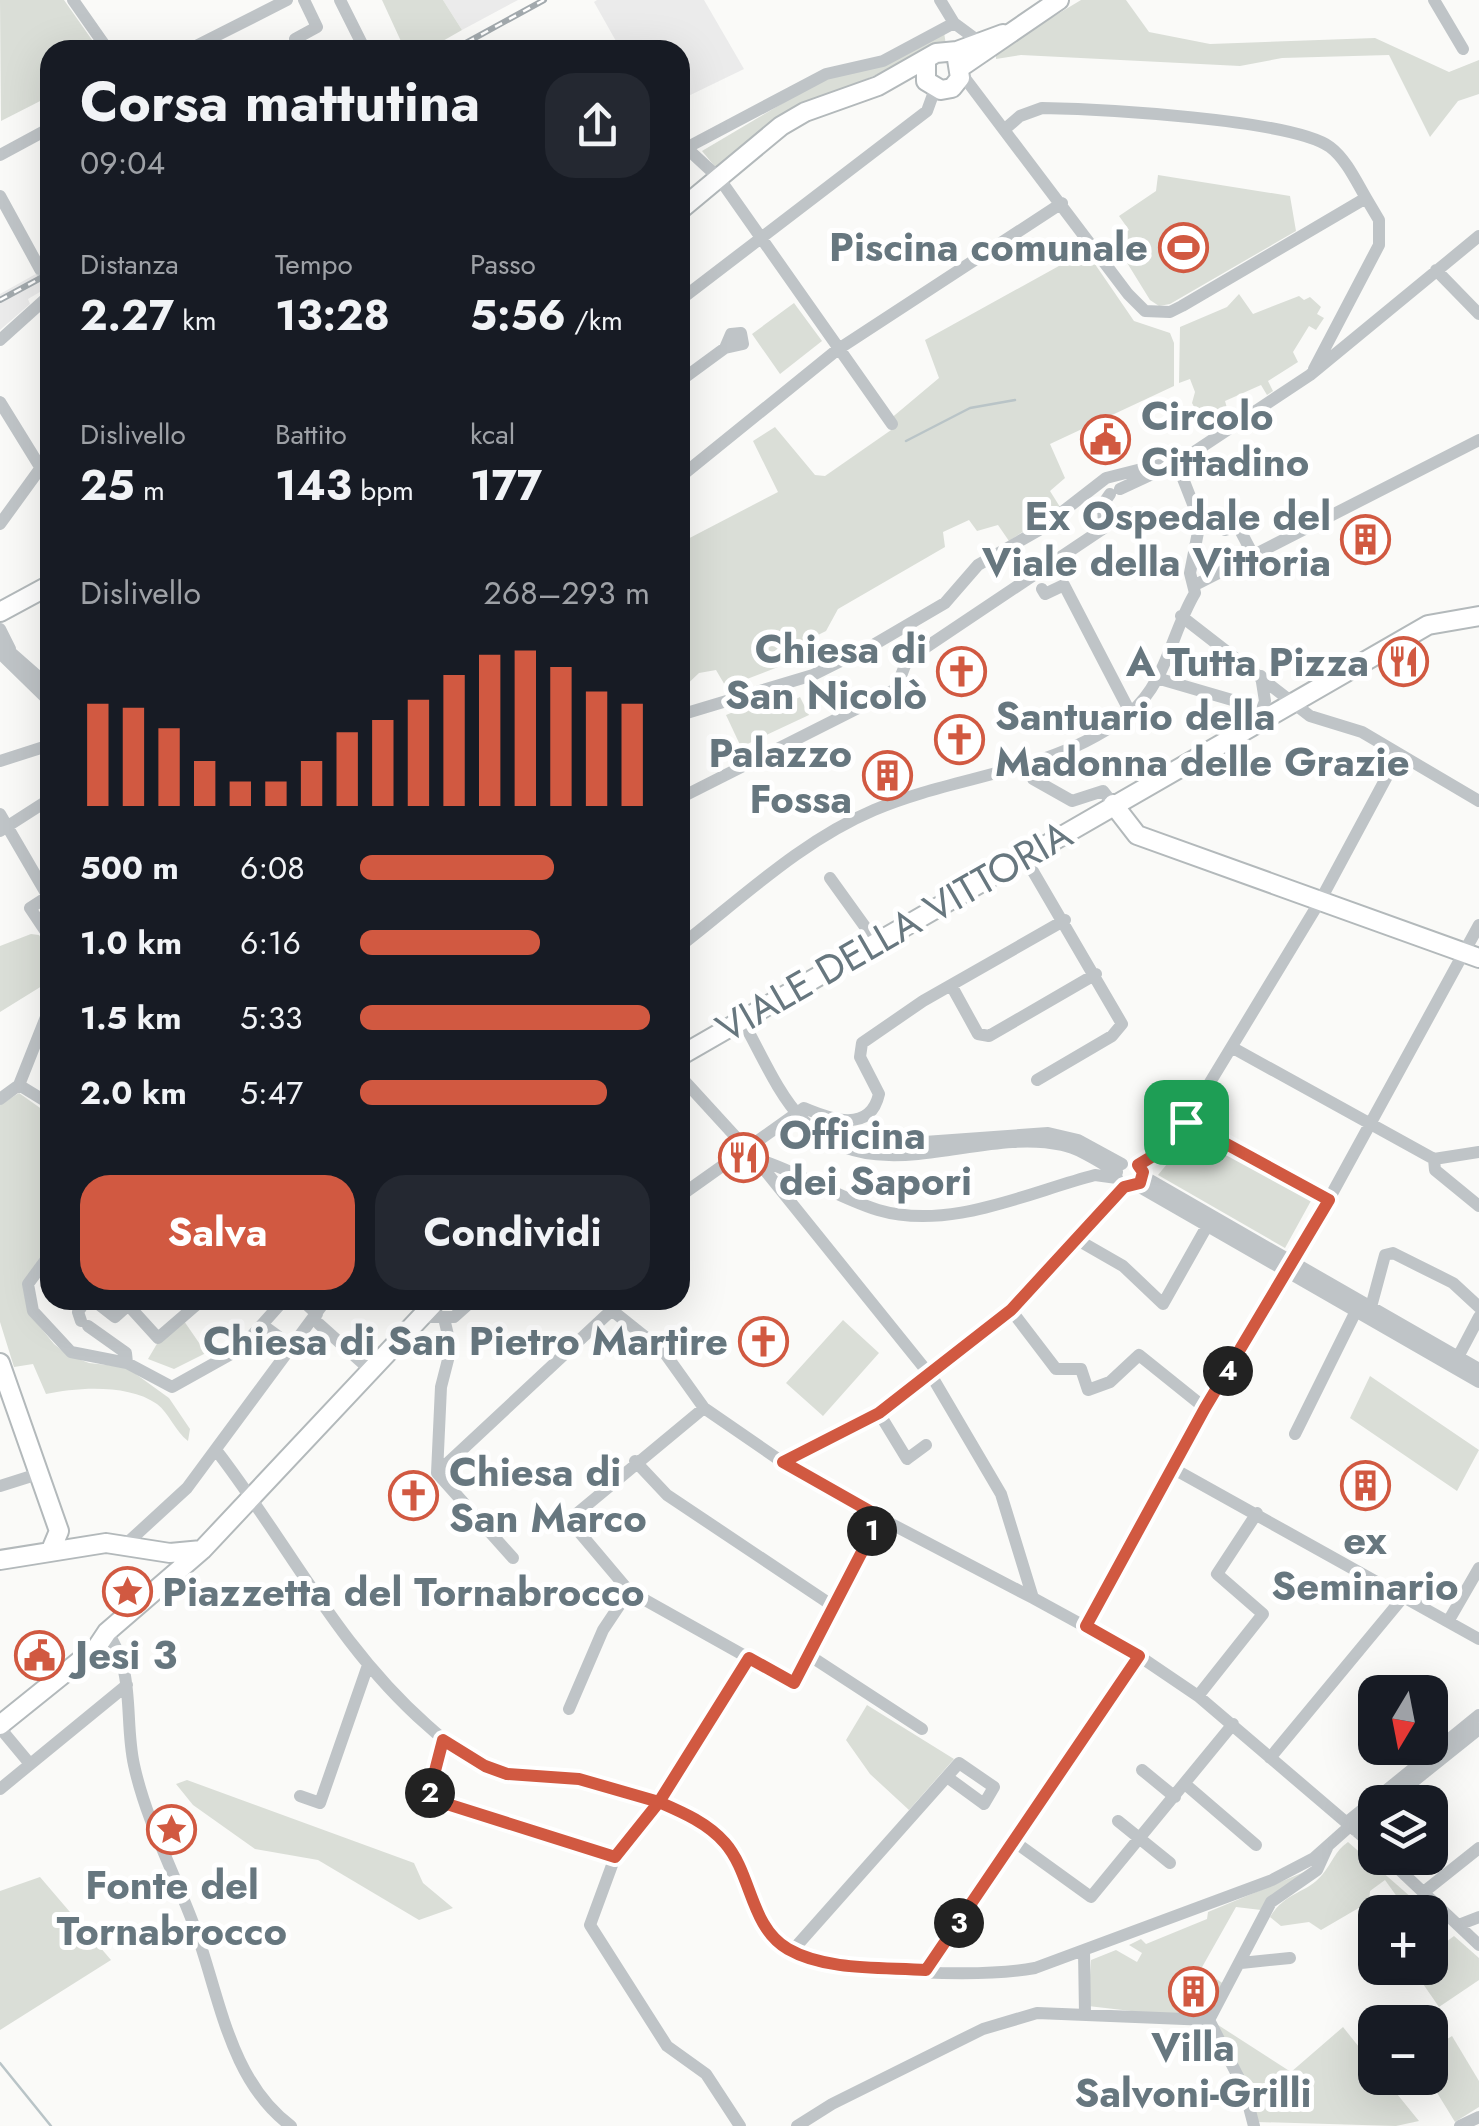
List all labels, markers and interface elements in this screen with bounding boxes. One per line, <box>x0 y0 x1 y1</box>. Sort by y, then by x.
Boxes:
text: Corsa mattutina <box>80 62 480 142</box>
button: share <box>545 73 650 178</box>
text: 09:04 <box>80 140 165 186</box>
place label: Piscina comunale <box>829 218 1148 276</box>
sports icon: Piscina comunale <box>1157 221 1209 273</box>
text: Distanza <box>80 244 179 285</box>
text: Tempo <box>275 244 353 285</box>
text: Passo <box>470 244 536 285</box>
text: 2.27 <box>80 285 174 346</box>
text: 13:28 <box>275 285 390 346</box>
text: 5:56 <box>470 285 566 346</box>
text: km <box>174 300 217 341</box>
text: /km <box>566 300 623 341</box>
place label: Circolo Cittadino <box>1141 387 1309 491</box>
public building icon: Circolo Cittadino <box>1080 413 1132 465</box>
text: Dislivello <box>80 414 186 455</box>
text: Battito <box>275 414 347 455</box>
text: kcal <box>470 414 515 455</box>
text: 25 <box>80 455 135 516</box>
text: 143 <box>275 455 352 516</box>
text: 177 <box>470 455 542 516</box>
text: m <box>135 470 165 511</box>
text: bpm <box>352 470 414 511</box>
place label: Ex Ospedale del Viale della Vittoria <box>981 487 1331 591</box>
building icon: Ex Ospedale del Viale della Vittoria <box>1340 513 1392 565</box>
text: Dislivello <box>80 570 201 616</box>
text: 268–293 m <box>484 570 650 616</box>
place label: Chiesa di San Nicolò <box>725 620 927 724</box>
place label: A Tutta Pizza <box>1125 633 1369 691</box>
restaurant icon: A Tutta Pizza <box>1378 636 1430 688</box>
church icon: Chiesa di San Nicolò <box>936 646 988 698</box>
place label: Santuario della Madonna delle Grazie <box>995 687 1410 791</box>
church icon: Santuario della Madonna delle Grazie <box>934 713 986 765</box>
place label: Palazzo Fossa <box>708 724 852 828</box>
building icon: Palazzo Fossa <box>861 750 913 802</box>
street label: VIALE DELLA VITTORIA <box>705 805 1083 1057</box>
text: 500 m <box>80 845 179 891</box>
text: 6:08 <box>240 845 305 891</box>
text: 1.0 km <box>80 920 182 966</box>
text: 6:16 <box>240 920 301 966</box>
text: 1.5 km <box>80 995 182 1041</box>
text: 5:33 <box>240 995 303 1041</box>
text: 2.0 km <box>80 1070 187 1116</box>
text: 5:47 <box>240 1070 303 1116</box>
pin <box>1144 1080 1229 1165</box>
icon: arrive <box>1159 1095 1214 1150</box>
place label: Officina dei Sapori <box>779 1106 972 1210</box>
restaurant icon: Officina dei Sapori <box>718 1132 770 1184</box>
button: Salva <box>80 1175 355 1290</box>
button: Condividi <box>375 1175 650 1290</box>
place label: Chiesa di San Pietro Martire <box>203 1312 728 1370</box>
church icon: Chiesa di San Pietro Martire <box>737 1315 789 1367</box>
pin: 4 <box>1203 1346 1253 1396</box>
text: 4 <box>1218 1350 1238 1391</box>
place label: Chiesa di San Marco <box>449 1443 647 1547</box>
building icon: ex Seminario <box>1339 1459 1391 1511</box>
church icon: Chiesa di San Marco <box>388 1469 440 1521</box>
pin: 1 <box>847 1506 897 1556</box>
text: 1 <box>865 1510 879 1551</box>
place label: ex Seminario <box>1271 1511 1459 1615</box>
place label: Piazzetta del Tornabrocco <box>162 1563 644 1621</box>
place icon: Piazzetta del Tornabrocco <box>101 1566 153 1618</box>
place label: Jesi 3 <box>68 1626 177 1684</box>
public building icon: Jesi 3 <box>14 1629 66 1681</box>
north arrow <box>1358 1675 1448 1765</box>
map controls <box>1358 1675 1448 2095</box>
pin: 2 <box>405 1768 455 1818</box>
text: 2 <box>421 1772 439 1813</box>
button: layers <box>1358 1785 1448 1875</box>
place icon: Fonte del Tornabrocco <box>146 1804 198 1856</box>
place label: Fonte del Tornabrocco <box>57 1856 287 1960</box>
button: + <box>1358 1895 1448 1985</box>
pin: 3 <box>934 1898 984 1948</box>
text: 3 <box>950 1902 968 1943</box>
building icon: Villa Salvoni-Grilli <box>1167 1966 1219 2018</box>
button: − <box>1358 2005 1448 2095</box>
place label: Villa Salvoni-Grilli <box>1074 2018 1312 2122</box>

